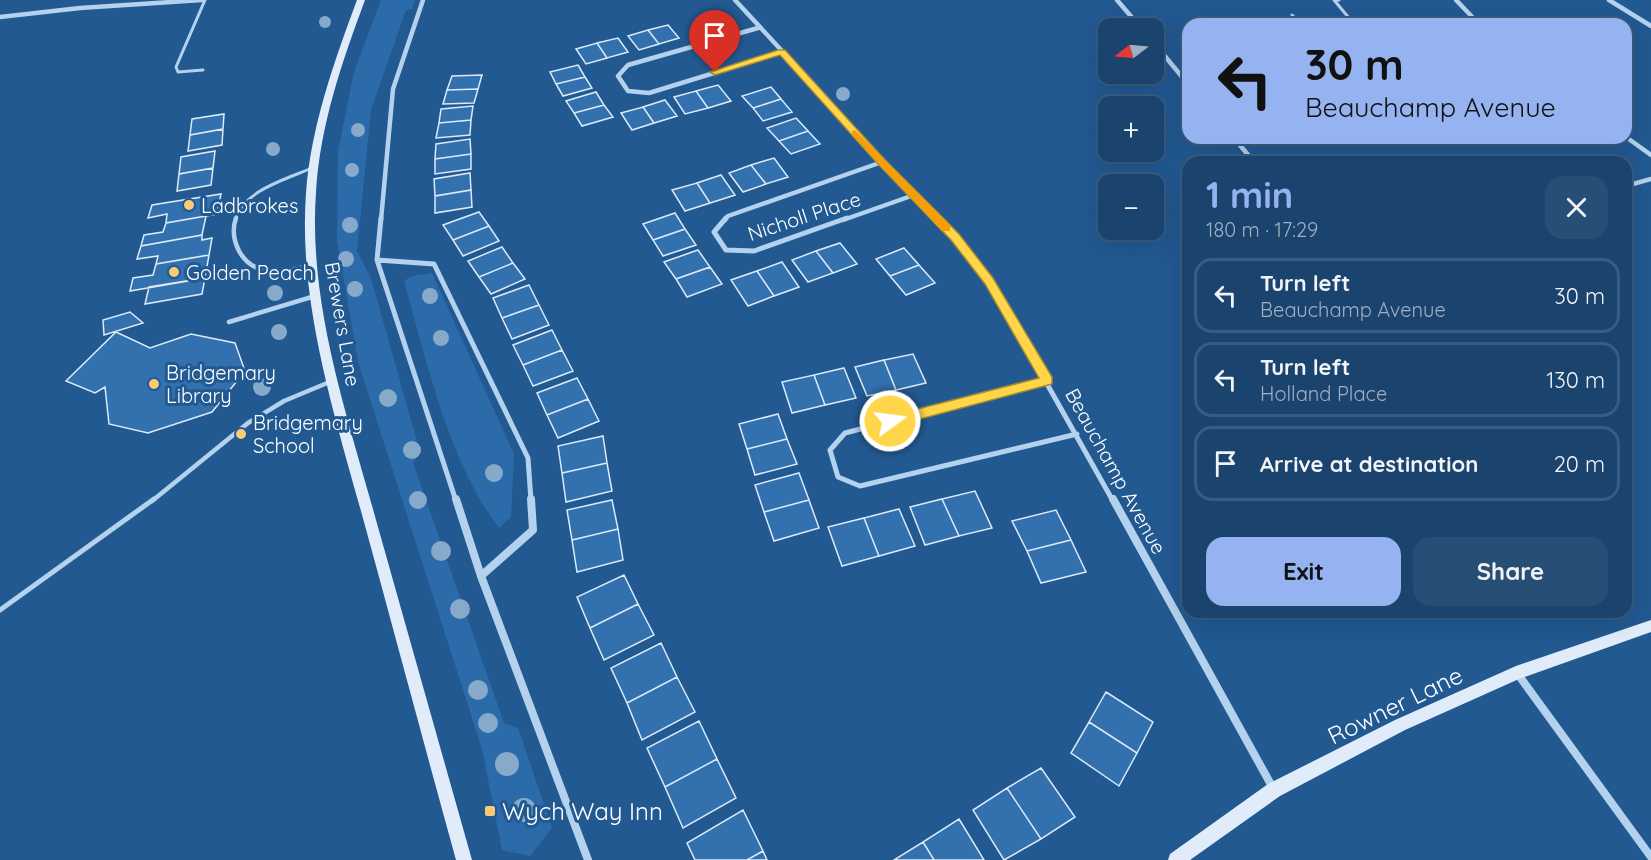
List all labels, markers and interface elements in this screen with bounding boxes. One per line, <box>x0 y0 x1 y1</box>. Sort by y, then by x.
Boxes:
pin <box>689 10 740 72</box>
north arrow <box>1098 18 1164 84</box>
map controls <box>1098 18 1164 240</box>
icon: arrive <box>698 19 731 52</box>
text: 30 m <box>1305 38 1404 91</box>
icon: left <box>1206 42 1284 120</box>
text: Beauchamp Avenue <box>1305 90 1556 124</box>
button: + <box>1098 96 1164 162</box>
text: 1 min <box>1206 172 1293 217</box>
button: − <box>1098 174 1164 240</box>
button: close <box>1545 176 1608 239</box>
street label: Nicholl Place <box>744 186 864 246</box>
place label: Ladbrokes <box>201 193 298 218</box>
marker: Ladbrokes <box>182 198 196 212</box>
text: 180 m · 17:29 <box>1206 217 1318 242</box>
place label: Golden Peach <box>186 260 314 285</box>
street label: Brewers Lane <box>320 260 366 388</box>
marker: Golden Peach <box>167 265 181 279</box>
text: Turn left <box>1260 269 1350 297</box>
icon: left <box>1209 279 1242 312</box>
text: 30 m <box>1554 282 1605 310</box>
text: Beauchamp Avenue <box>1260 297 1446 322</box>
text: Turn left <box>1260 353 1350 381</box>
place label: Bridgemary Library <box>166 360 276 408</box>
icon: left <box>1209 363 1242 396</box>
text: 130 m <box>1546 366 1605 394</box>
marker: Bridgemary Library <box>147 377 161 391</box>
text: Holland Place <box>1260 381 1387 406</box>
street label: Beauchamp Avenue <box>1060 384 1172 558</box>
position arrow <box>858 389 922 453</box>
place label: Bridgemary School <box>253 410 363 458</box>
marker: Bridgemary School <box>234 427 248 441</box>
icon: arrive <box>1209 447 1242 480</box>
text: Arrive at destination <box>1260 450 1478 478</box>
text: 20 m <box>1554 450 1605 478</box>
button: Exit <box>1206 537 1401 606</box>
button: Share <box>1413 537 1608 606</box>
street label: Rowner Lane <box>1323 659 1467 751</box>
place label: Wych Way Inn <box>502 796 663 826</box>
marker: Wych Way Inn <box>483 804 497 818</box>

